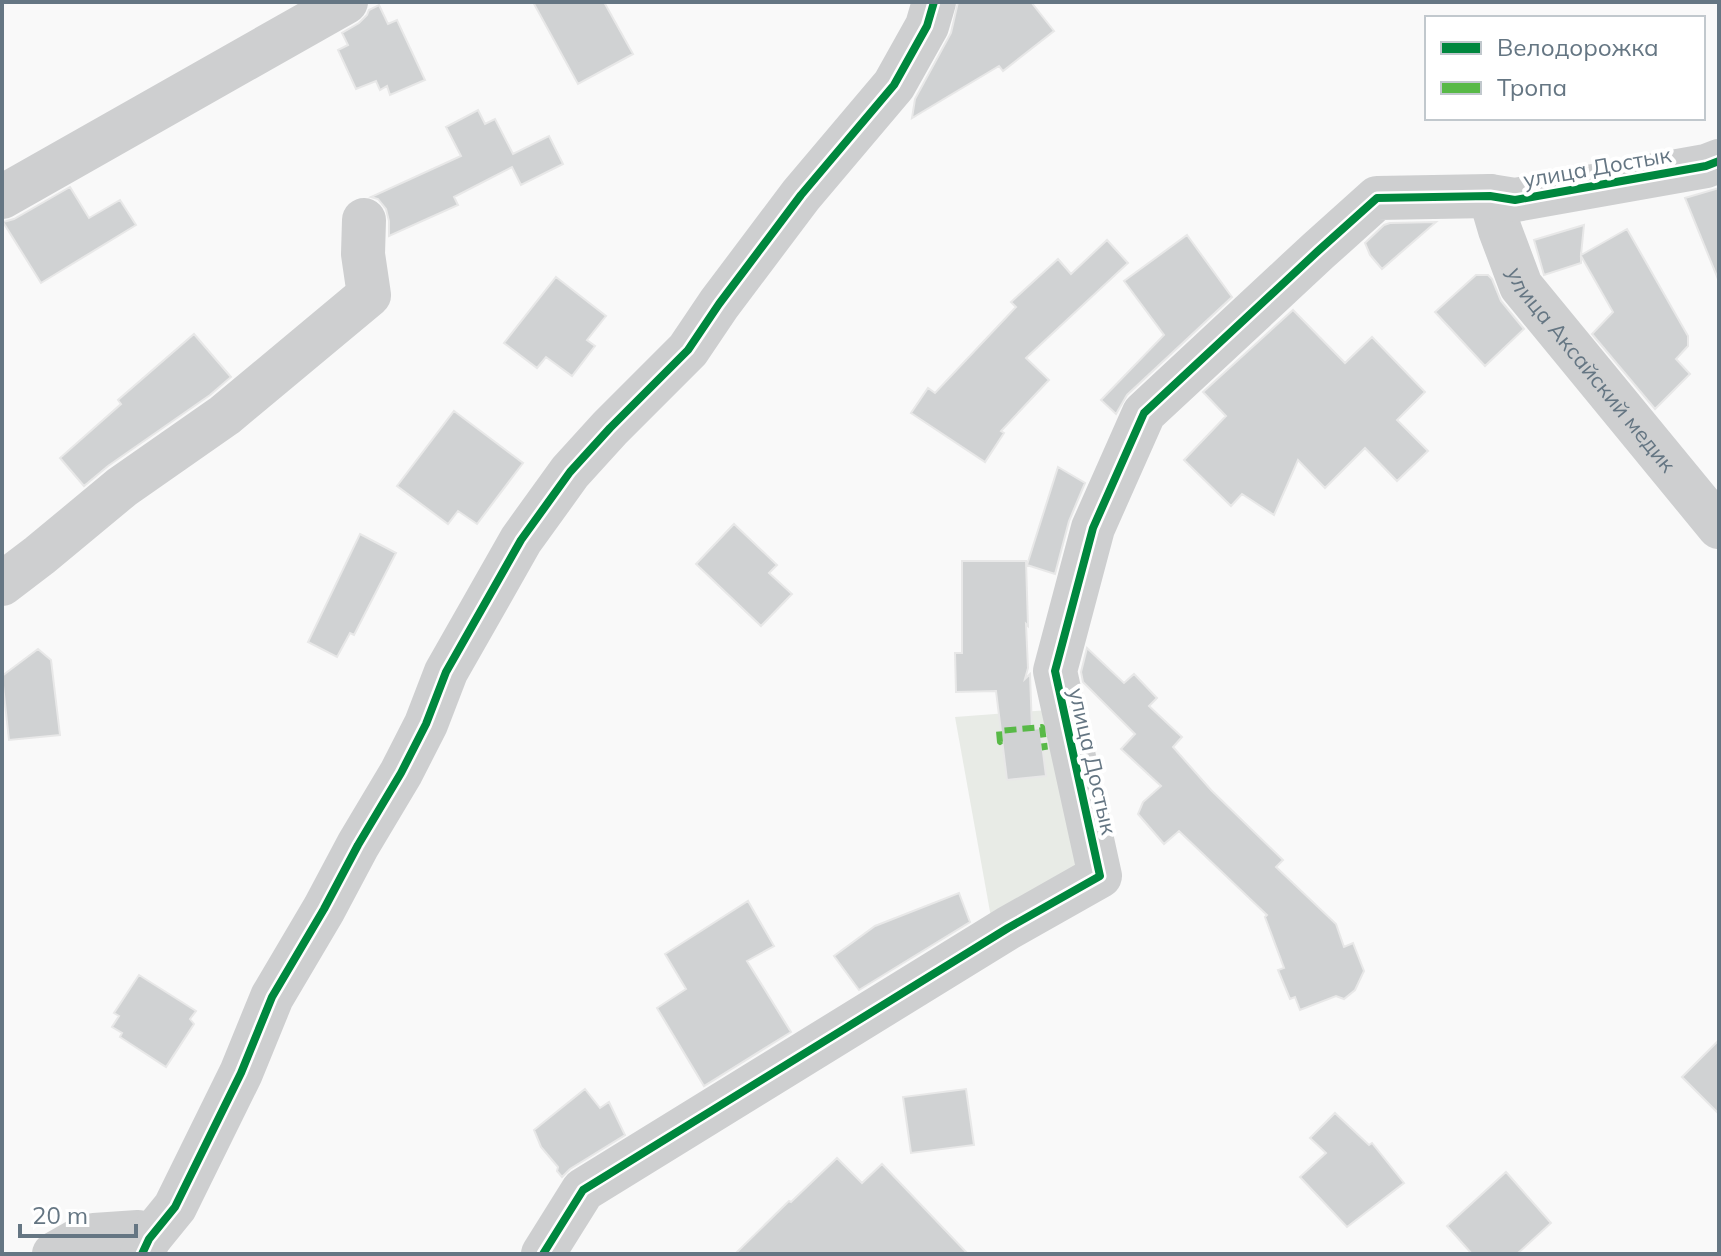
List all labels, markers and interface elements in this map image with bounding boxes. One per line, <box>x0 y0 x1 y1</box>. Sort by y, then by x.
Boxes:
legend <box>1425 16 1705 120</box>
text: Велодорожка <box>1497 32 1659 62</box>
text: Тропа <box>1497 72 1567 102</box>
street label: улица Достык <box>1521 140 1673 194</box>
street label: улица Аксайский медик <box>1501 263 1682 478</box>
street label: улица Достык <box>1063 685 1124 837</box>
scale bar <box>20 1188 136 1238</box>
text: 20 m <box>32 1200 88 1230</box>

